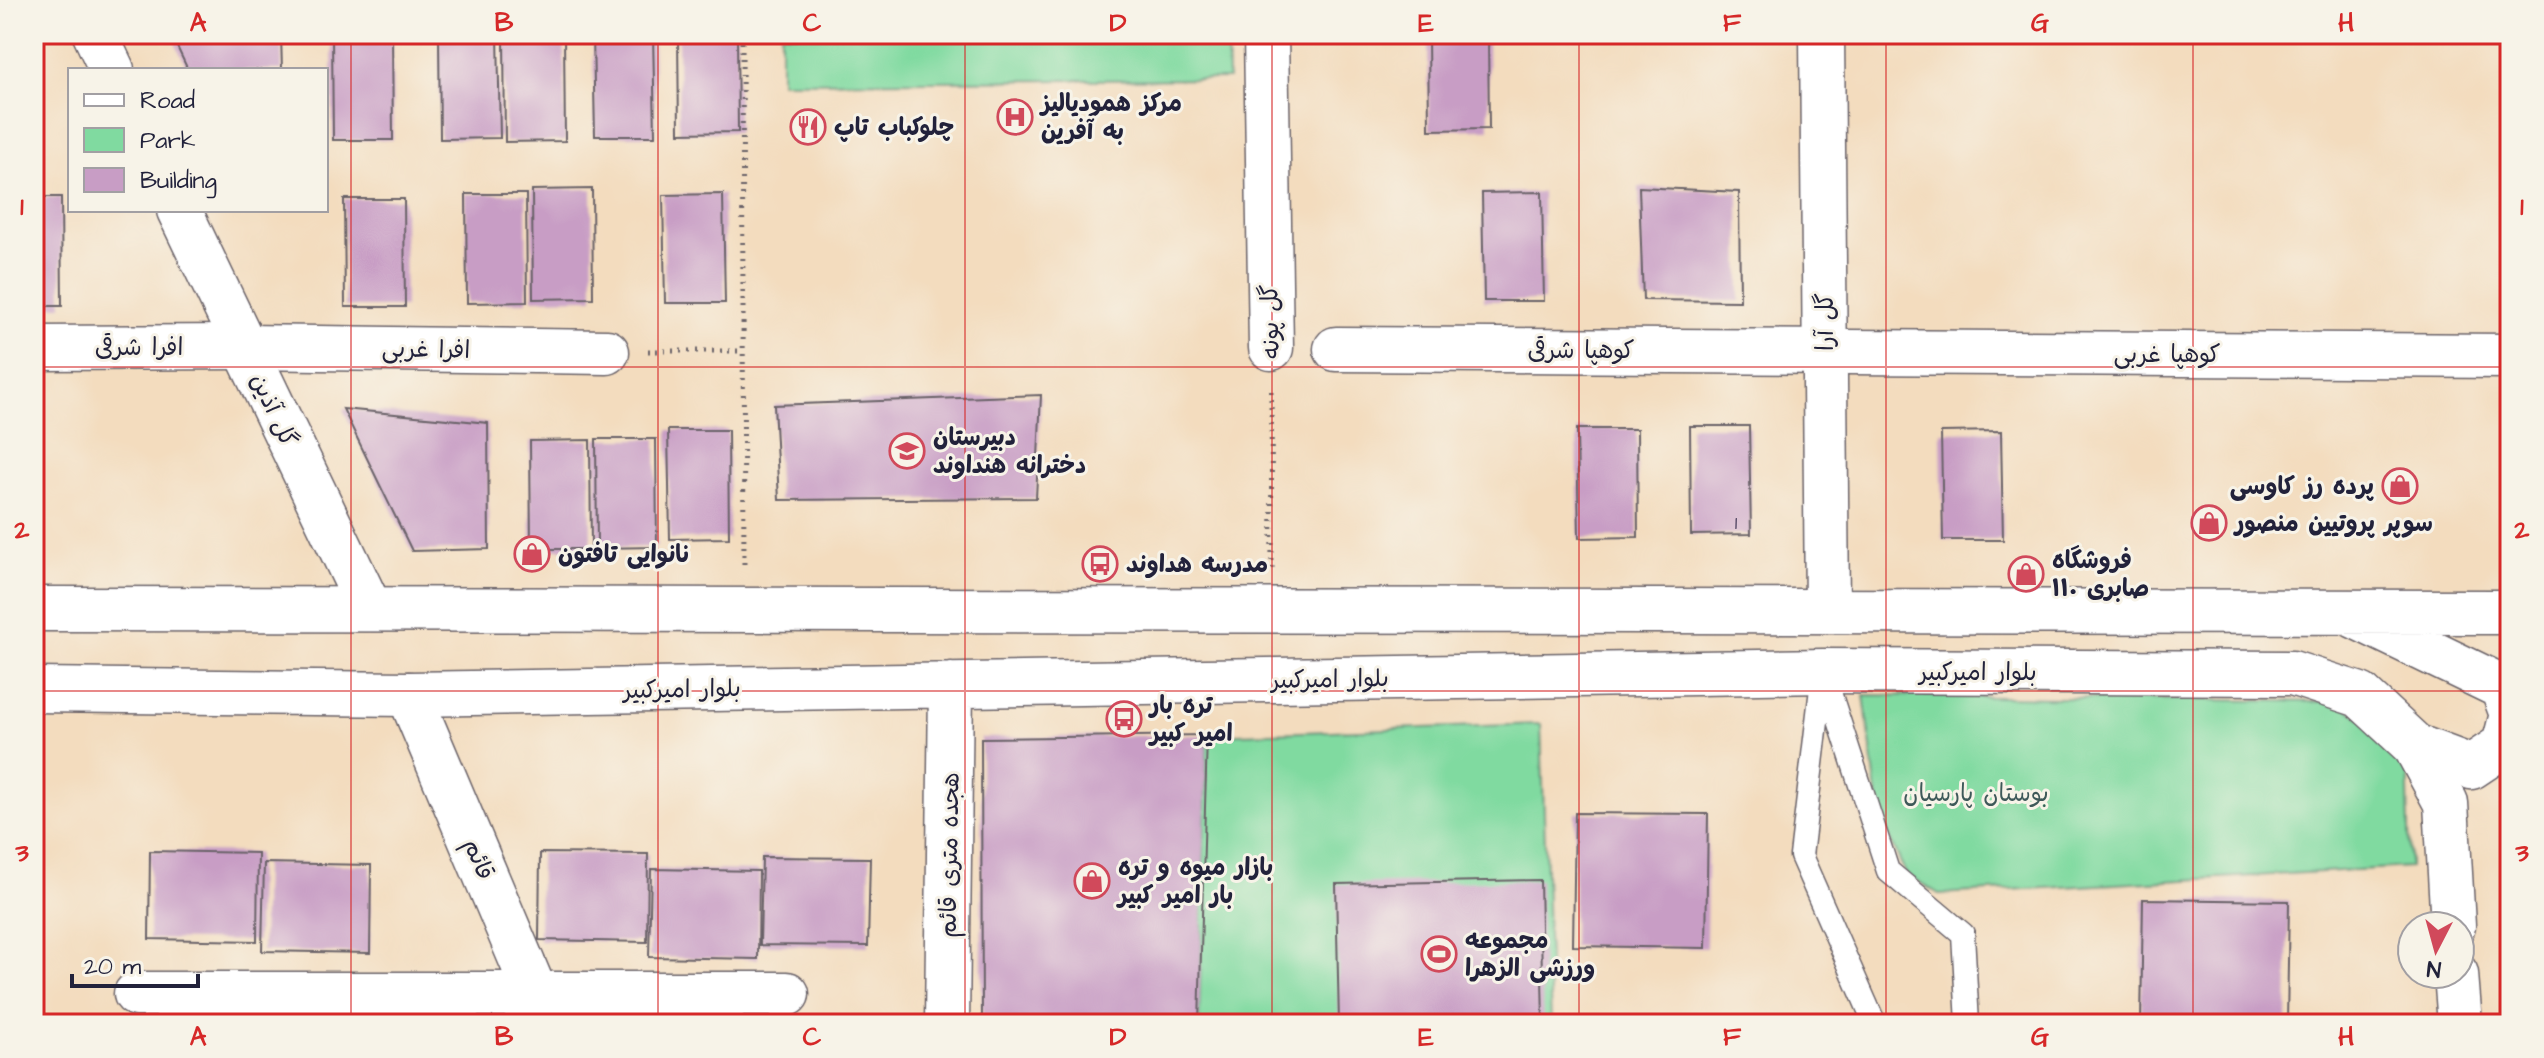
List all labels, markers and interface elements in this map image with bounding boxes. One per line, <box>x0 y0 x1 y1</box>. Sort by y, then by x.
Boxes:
text: A <box>190 5 207 41</box>
text: B <box>495 5 514 41</box>
text: C <box>803 5 822 41</box>
text: D <box>1110 5 1127 41</box>
text: E <box>1418 5 1434 41</box>
text: F <box>1723 5 1742 41</box>
text: G <box>2031 5 2049 41</box>
text: H <box>2338 5 2354 41</box>
legend <box>68 68 328 212</box>
text: Road <box>140 84 195 118</box>
place label: مرکز همودیالیز به آفرین <box>1039 87 1182 149</box>
hospital icon: مرکز همودیالیز به آفرین <box>996 98 1034 136</box>
restaurant icon: چلوکباب تاپ <box>789 108 827 146</box>
place label: چلوکباب تاپ <box>834 111 954 145</box>
text: Park <box>140 124 196 158</box>
text: Building <box>140 164 217 199</box>
text: 1 <box>20 189 24 225</box>
text: 1 <box>2520 189 2524 225</box>
street label: گل پونه <box>1253 284 1289 360</box>
street label: گل آرا <box>1809 293 1843 351</box>
street label: افرا شرقی <box>95 331 183 365</box>
street label: افرا غربی <box>381 332 471 368</box>
street label: کوهپا شرقی <box>1527 334 1635 368</box>
street label: کوهپا غربی <box>2113 338 2221 372</box>
street label: گل آذین <box>241 368 305 453</box>
place label: دبیرستان دخترانه هنداوند <box>933 421 1086 483</box>
school or university icon: دبیرستان دخترانه هنداوند <box>888 432 926 470</box>
shop icon: پرده رز کاوسی <box>2381 467 2419 505</box>
place label: پرده رز کاوسی <box>2230 470 2374 504</box>
shop icon: سوپر پروتیین منصور <box>2190 504 2228 542</box>
place label: سوپر پروتیین منصور <box>2233 507 2433 541</box>
house number: 1 <box>1735 509 1738 537</box>
text: 2 <box>14 512 30 548</box>
text: 2 <box>2514 512 2530 548</box>
shop icon: نانوایی تافتون <box>513 535 551 573</box>
place label: نانوایی تافتون <box>558 538 691 572</box>
place label: فروشگاه صابری ۱۱۰ <box>2052 544 2149 606</box>
bus stop icon: مدرسه هداوند <box>1081 545 1119 583</box>
place label: مدرسه هداوند <box>1126 548 1268 582</box>
shop icon: فروشگاه صابری ۱۱۰ <box>2007 555 2045 593</box>
street label: بلوار امیرکبیر <box>1917 656 2037 690</box>
street label: بلوار امیرکبیر <box>1269 662 1389 698</box>
street label: بلوار امیرکبیر <box>621 672 741 708</box>
place label: تره بار امیر کبیر <box>1148 689 1233 751</box>
bus stop icon: تره بار امیر کبیر <box>1105 700 1143 738</box>
street label: هجده متری قائم <box>932 772 968 938</box>
park label: بوستان پارسیان <box>1903 777 2049 811</box>
street label: قائم <box>454 834 502 885</box>
text: 3 <box>14 835 29 871</box>
text: 3 <box>2514 835 2529 871</box>
place label: بازار میوه و تره بار امیر کبیر <box>1116 851 1273 913</box>
shop icon: بازار میوه و تره بار امیر کبیر <box>1073 862 1111 900</box>
north arrow <box>2396 910 2476 990</box>
place label: مجموعه ورزشی الزهرا <box>1465 924 1595 986</box>
sports icon: مجموعه ورزشی الزهرا <box>1420 935 1458 973</box>
scale bar <box>72 938 198 988</box>
text: 20 m <box>84 950 141 984</box>
text: N <box>2425 952 2443 985</box>
text: A <box>190 1019 207 1055</box>
text: B <box>495 1019 514 1055</box>
text: C <box>803 1019 822 1055</box>
text: D <box>1110 1019 1127 1055</box>
text: E <box>1418 1019 1434 1055</box>
text: F <box>1723 1019 1742 1055</box>
text: G <box>2031 1019 2049 1055</box>
text: H <box>2338 1019 2354 1055</box>

